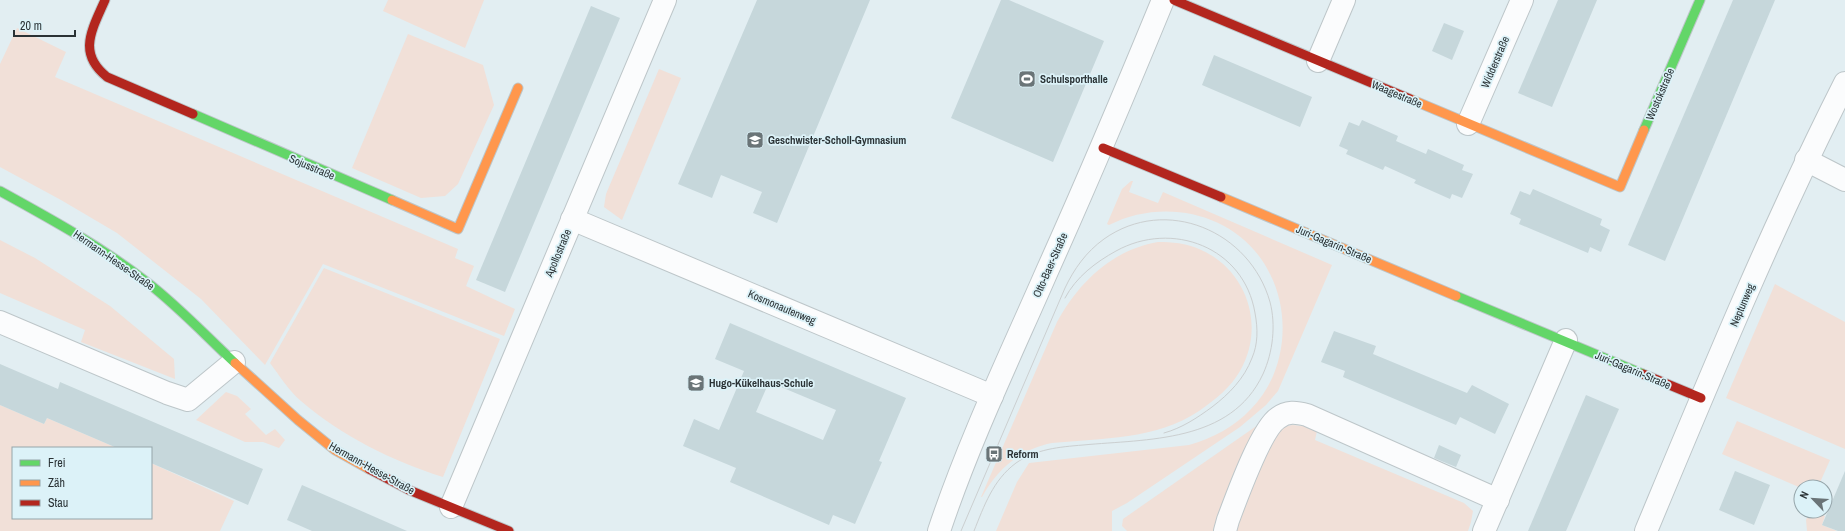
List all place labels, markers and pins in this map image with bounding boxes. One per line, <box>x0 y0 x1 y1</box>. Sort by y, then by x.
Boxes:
sports icon: Schulsporthalle <box>1017 69 1037 89</box>
place label: Schulsporthalle <box>1040 72 1108 86</box>
school or university icon: Geschwister-Scholl-Gymnasium <box>745 130 765 150</box>
place label: Geschwister-Scholl-Gymnasium <box>768 133 906 147</box>
school or university icon: Hugo-Kükelhaus-Schule <box>686 373 706 393</box>
place label: Hugo-Kükelhaus-Schule <box>709 376 813 390</box>
bus stop icon: Reform <box>984 444 1004 464</box>
place label: Reform <box>1007 447 1039 461</box>

